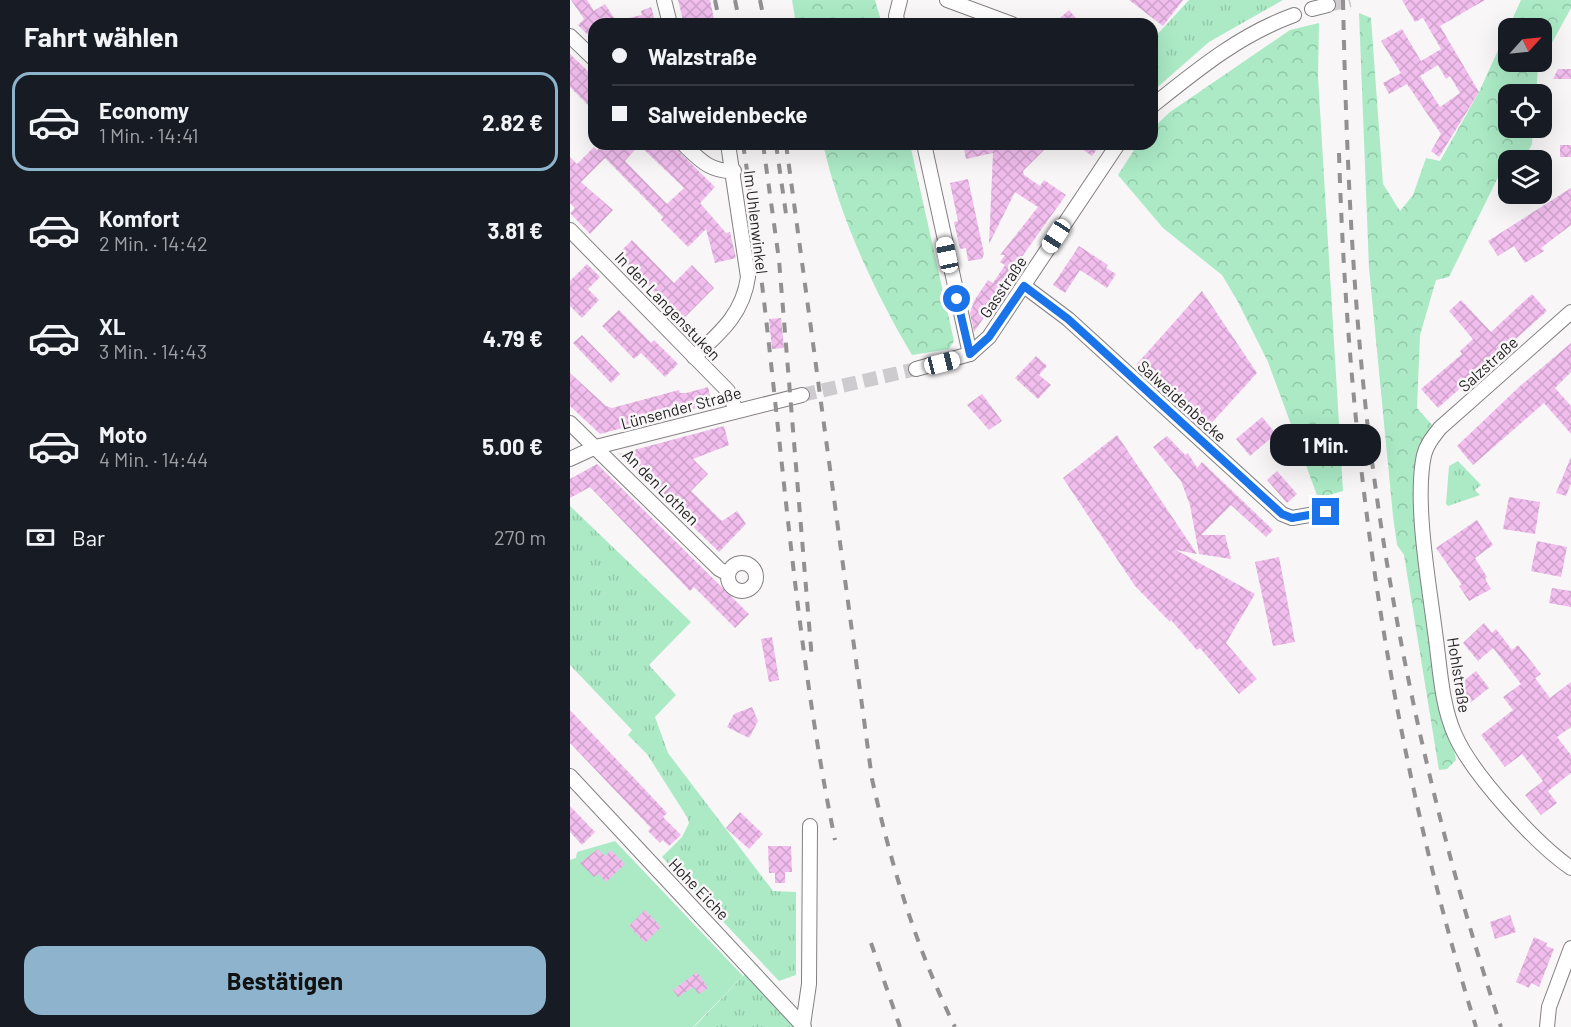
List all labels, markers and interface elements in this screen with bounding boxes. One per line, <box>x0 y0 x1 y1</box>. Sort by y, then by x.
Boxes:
north arrow <box>1498 18 1552 72</box>
map controls <box>1498 18 1552 204</box>
text: Fahrt wählen <box>24 20 179 52</box>
text: Walzstraße <box>648 43 757 69</box>
button: locate <box>1498 84 1552 138</box>
icon: car <box>27 95 81 149</box>
text: Economy <box>99 97 189 123</box>
text: Salweidenbecke <box>648 101 807 127</box>
text: 2.82 € <box>482 109 543 135</box>
text: 1 Min. · 14:41 <box>99 123 199 147</box>
button: layers <box>1498 150 1552 204</box>
street label: Im Uhlenwinkel <box>741 169 772 275</box>
icon: car <box>27 203 81 257</box>
text: Komfort <box>99 205 180 231</box>
car <box>1039 216 1073 256</box>
text: 3.81 € <box>487 217 543 243</box>
text: 2 Min. · 14:42 <box>99 231 208 255</box>
car <box>934 236 960 274</box>
street label: In den Langenstuken <box>612 247 725 364</box>
street label: Gasstraße <box>975 252 1030 321</box>
route start <box>943 285 970 312</box>
icon: car <box>27 311 81 365</box>
text: XL <box>99 313 125 339</box>
text: 4.79 € <box>483 325 543 351</box>
street label: Salzstraße <box>1454 332 1521 395</box>
text: 3 Min. · 14:43 <box>99 339 207 363</box>
car <box>922 350 962 376</box>
street label: Salweidenbecke <box>1134 356 1231 445</box>
street label: Lünsender Straße <box>619 382 743 433</box>
icon: car <box>27 419 81 473</box>
text: Moto <box>99 421 147 447</box>
callout: 1 Min. <box>1270 425 1382 467</box>
text: 5.00 € <box>482 433 543 459</box>
text: 1 Min. <box>1302 433 1349 457</box>
street label: An den Lothen <box>619 445 703 529</box>
text: 4 Min. · 14:44 <box>99 447 208 471</box>
route end <box>1312 498 1339 525</box>
icon: cash <box>24 521 57 554</box>
text: Bar <box>72 524 105 550</box>
text: 270 m <box>494 525 546 549</box>
street label: Hohlstraße <box>1444 636 1475 714</box>
street label: Hohe Eiche <box>665 854 733 924</box>
button: Bestätigen <box>24 946 546 1015</box>

